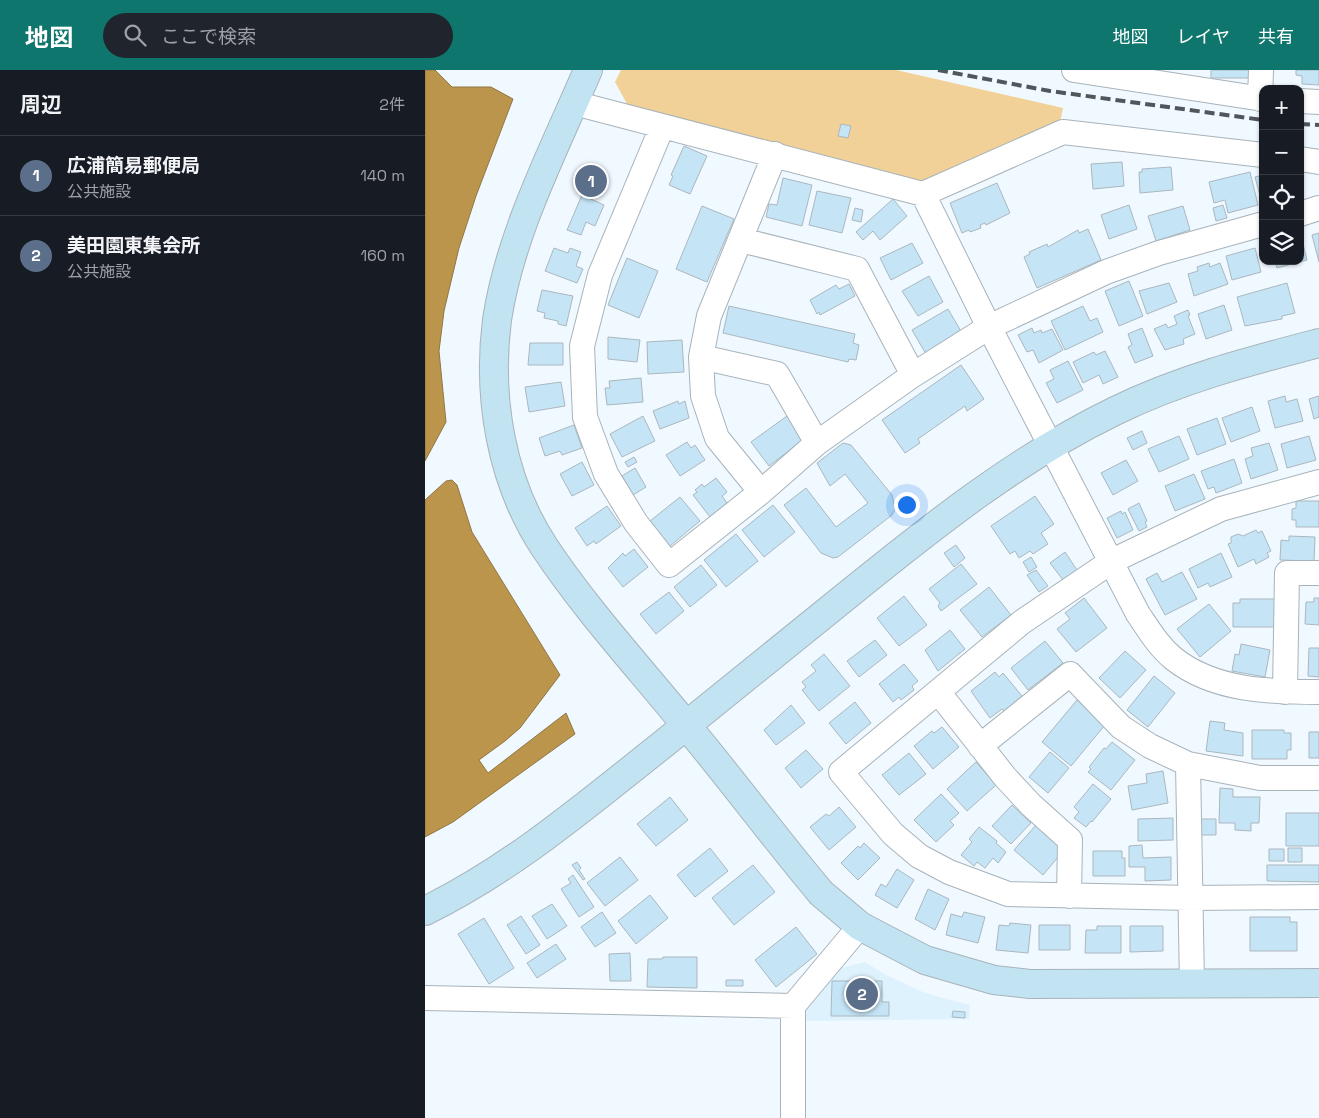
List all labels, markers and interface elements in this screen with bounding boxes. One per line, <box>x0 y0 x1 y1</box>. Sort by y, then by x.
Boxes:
search box <box>103 13 453 58</box>
icon: search <box>121 21 149 49</box>
text: 地図 <box>25 22 73 53</box>
text: ここで検索 <box>161 24 256 49</box>
text: 地図 <box>1113 25 1149 48</box>
text: レイヤ <box>1177 25 1230 48</box>
text: 共有 <box>1258 25 1294 48</box>
map controls <box>1259 85 1304 265</box>
button: + <box>1259 85 1304 130</box>
text: 周辺 <box>20 91 62 118</box>
text: 2件 <box>379 94 405 115</box>
button: − <box>1259 130 1304 175</box>
text: 広浦簡易郵便局 <box>67 153 200 178</box>
pin: 1 <box>575 162 607 200</box>
text: 1 <box>32 165 40 186</box>
text: 140 m <box>360 165 405 186</box>
button: locate <box>1259 175 1304 220</box>
text: 公共施設 <box>67 181 131 202</box>
button: layers <box>1259 220 1304 265</box>
text: 美田園東集会所 <box>67 233 200 258</box>
text: 2 <box>31 245 41 266</box>
text: 160 m <box>360 245 405 266</box>
text: 公共施設 <box>67 261 131 282</box>
your location <box>894 492 920 518</box>
pin: 2 <box>846 975 878 1013</box>

